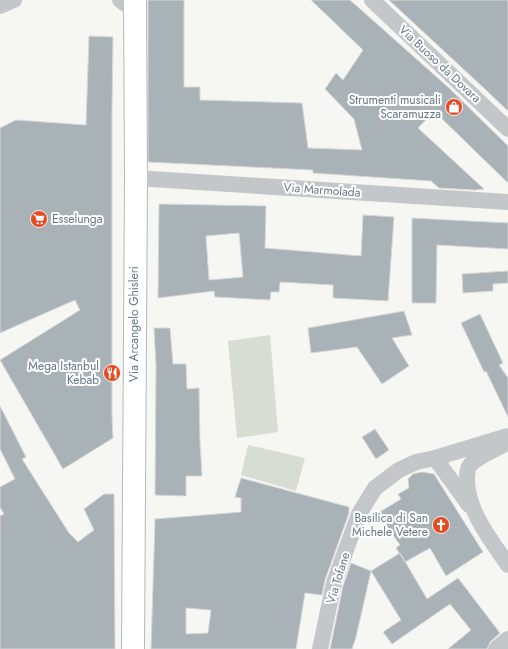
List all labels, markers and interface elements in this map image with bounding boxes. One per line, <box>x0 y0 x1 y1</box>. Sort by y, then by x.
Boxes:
street label: Via Buoso da Dovara <box>395 21 485 107</box>
place label: Strumenti musicali Scaramuzza <box>349 91 441 123</box>
shop icon: Strumenti musicali Scaramuzza <box>444 97 464 117</box>
street label: Via Marmolada <box>283 178 361 202</box>
supermarket icon: Esselunga <box>29 209 49 229</box>
place label: Esselunga <box>52 210 103 228</box>
street label: Via Arcangelo Ghisleri <box>125 266 143 382</box>
place label: Mega Istanbul Kebab <box>28 357 99 389</box>
restaurant icon: Mega Istanbul Kebab <box>102 363 122 383</box>
place label: Basilica di San Michele Vetere <box>352 509 428 541</box>
church icon: Basilica di San Michele Vetere <box>431 515 451 535</box>
street label: Via Tofane <box>322 550 354 606</box>

